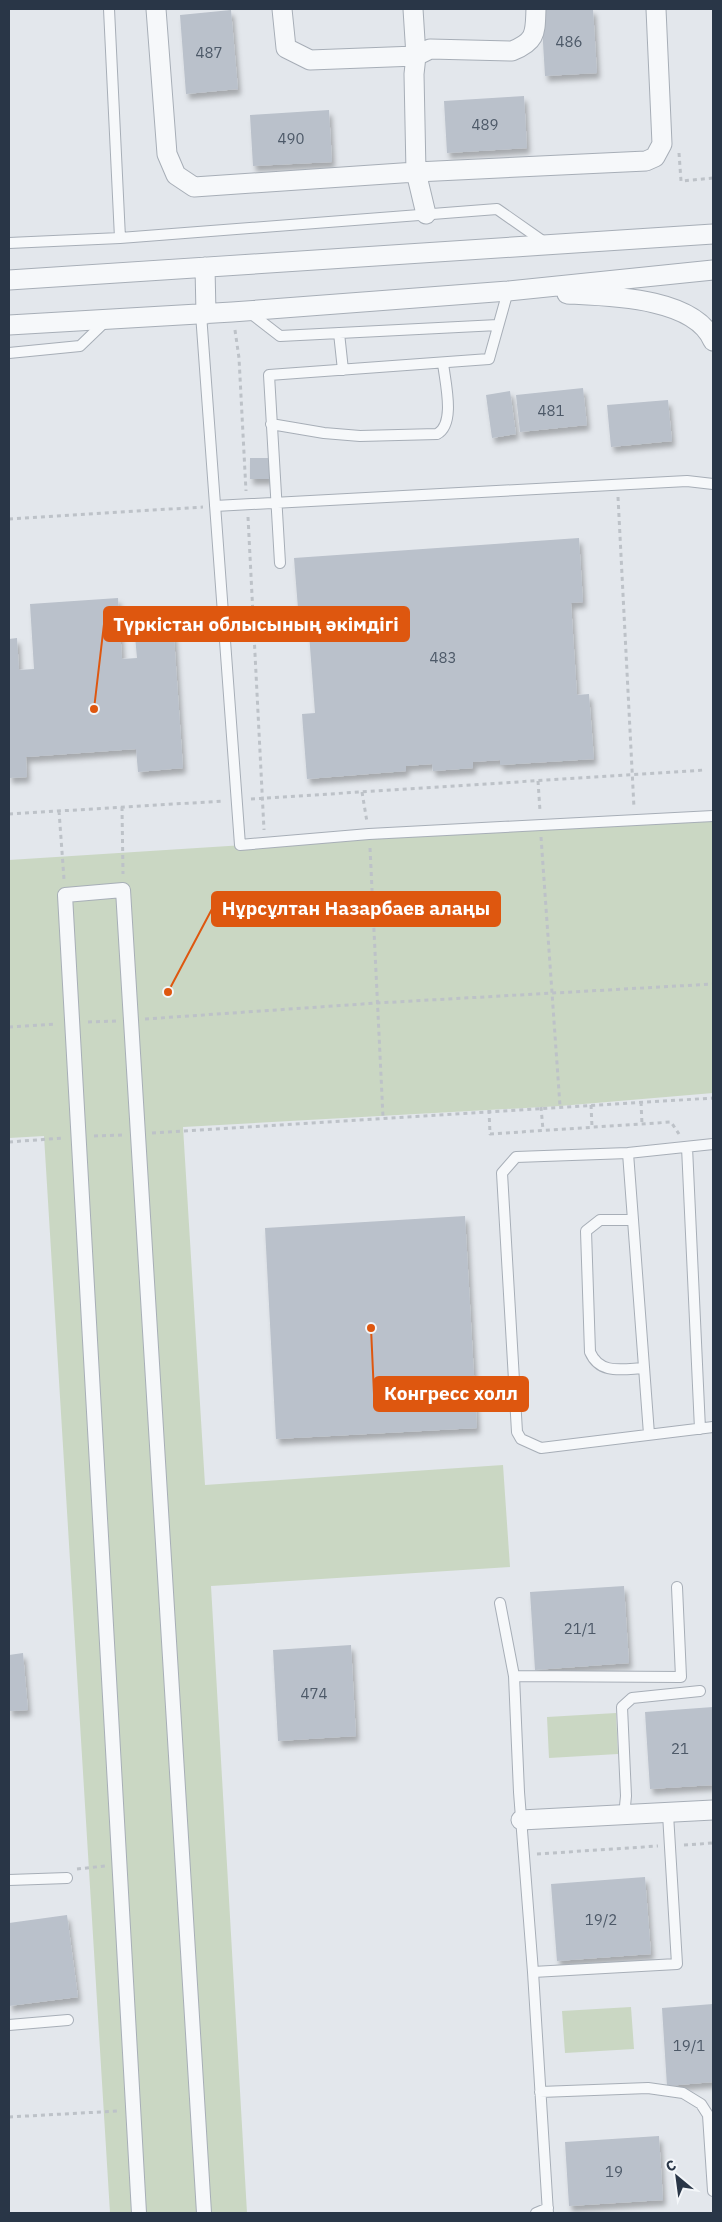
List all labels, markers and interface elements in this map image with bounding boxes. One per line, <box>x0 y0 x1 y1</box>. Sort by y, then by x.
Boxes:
house number: 486 <box>555 32 583 51</box>
house number: 487 <box>195 43 223 62</box>
house number: 489 <box>471 115 499 134</box>
house number: 490 <box>277 129 305 148</box>
house number: 481 <box>537 401 565 420</box>
callout: Түркістан облысының әкімдігі <box>104 607 409 641</box>
text: Түркістан облысының әкімдігі <box>113 612 399 636</box>
house number: 483 <box>429 648 457 667</box>
callout: Нұрсұлтан Назарбаев алаңы <box>212 892 500 926</box>
text: Нұрсұлтан Назарбаев алаңы <box>222 896 490 920</box>
callout: Конгресс холл <box>374 1377 528 1411</box>
text: Конгресс холл <box>384 1381 518 1405</box>
house number: 21/1 <box>564 1619 596 1638</box>
house number: 474 <box>300 1684 328 1703</box>
house number: 21 <box>671 1739 689 1758</box>
house number: 19/2 <box>585 1910 617 1929</box>
house number: 19/1 <box>673 2036 705 2055</box>
north arrow <box>652 2152 702 2202</box>
text: С <box>662 2156 679 2176</box>
house number: 19 <box>605 2162 623 2181</box>

